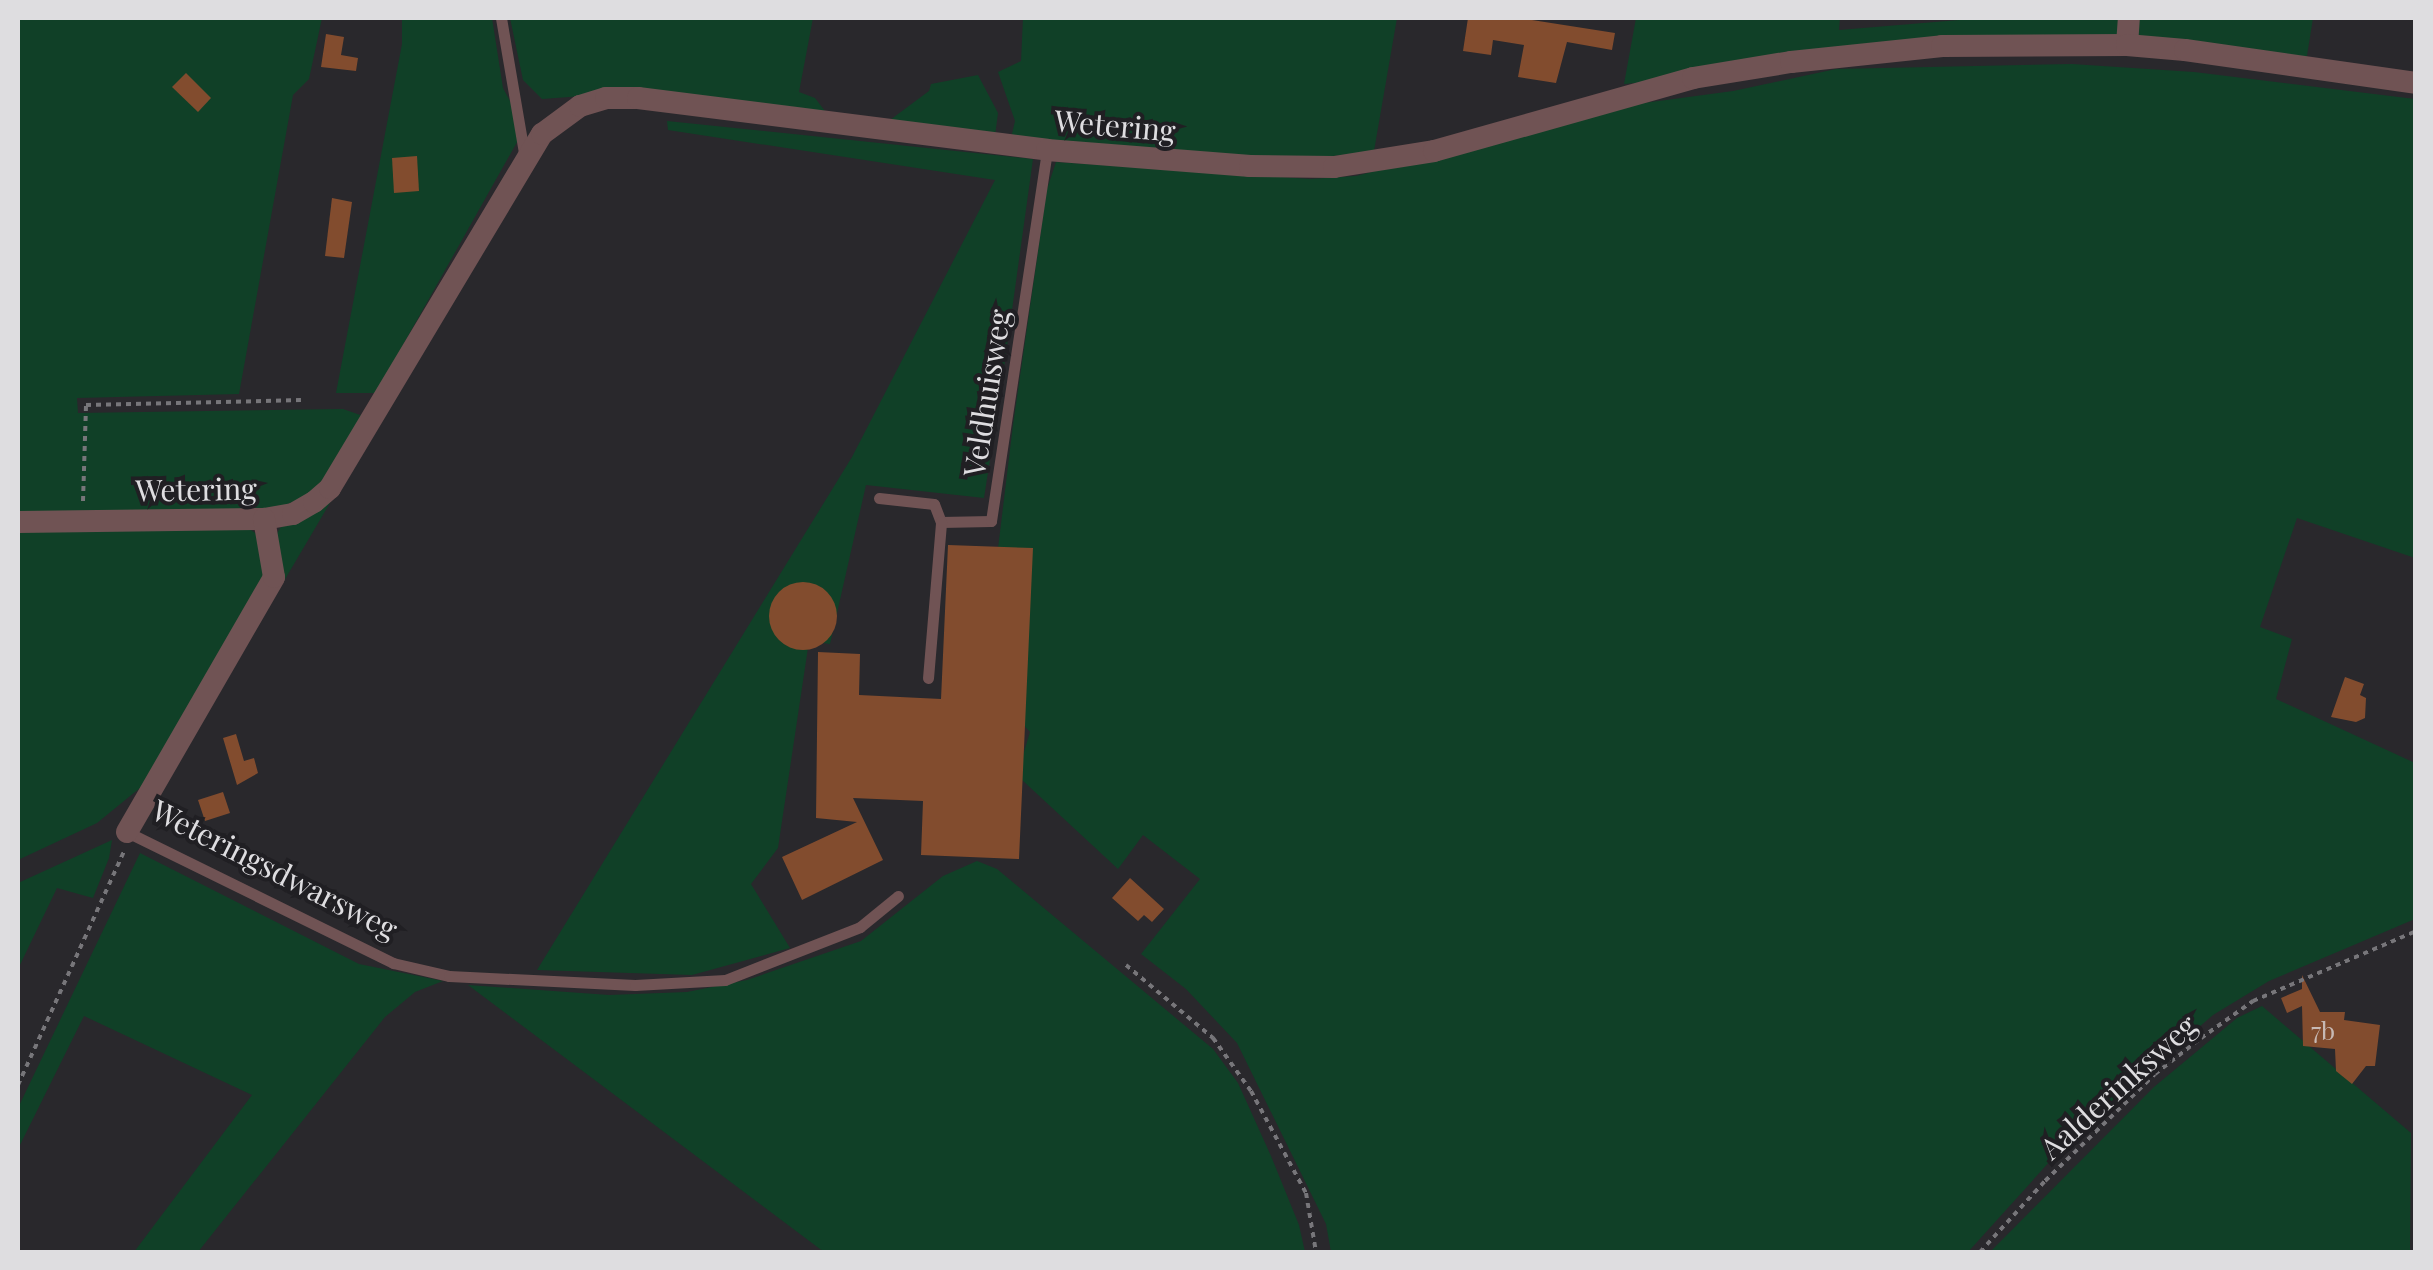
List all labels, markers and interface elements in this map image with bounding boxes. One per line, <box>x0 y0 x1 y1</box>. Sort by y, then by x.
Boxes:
street label: Wetering <box>1053 102 1177 148</box>
street label: Veldhuisweg <box>955 307 1017 479</box>
street label: Wetering <box>135 470 257 508</box>
street label: Weteringsdwarsweg <box>146 791 404 947</box>
street label: Aalderinksweg <box>2032 1006 2204 1166</box>
house number: 7b <box>2311 1015 2335 1045</box>

